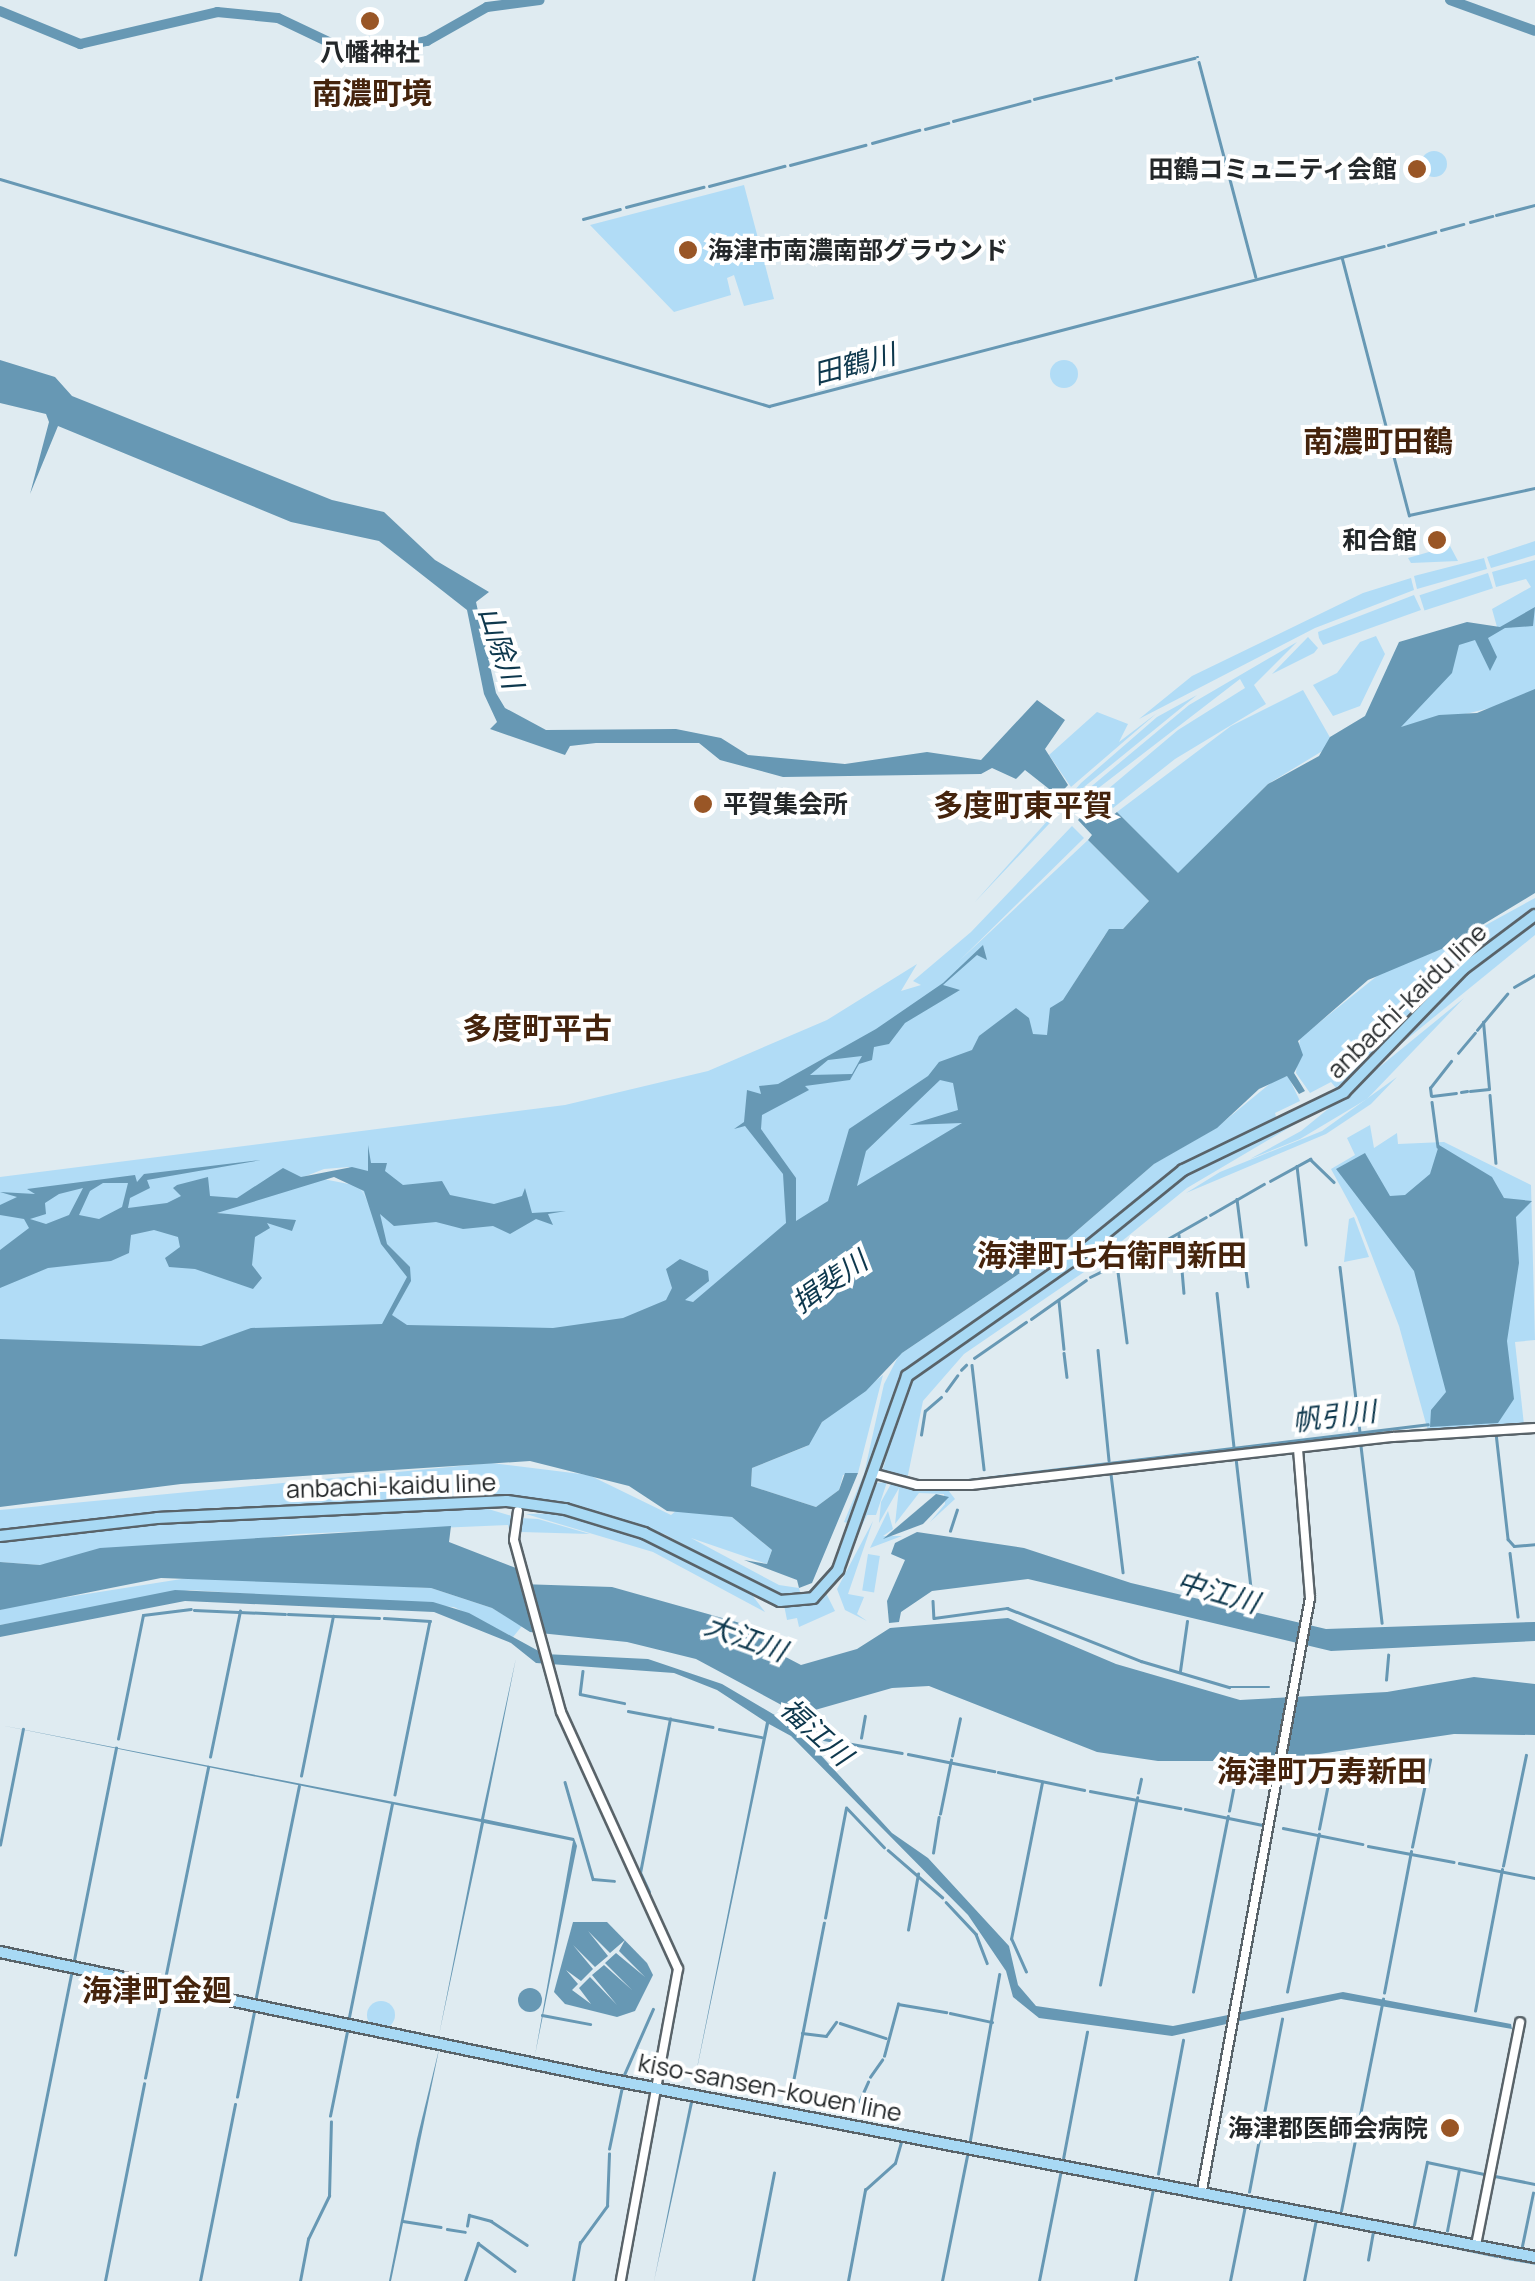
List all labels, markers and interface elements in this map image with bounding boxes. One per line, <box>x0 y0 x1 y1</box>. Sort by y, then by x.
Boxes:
marker: 八幡神社 <box>359 10 381 32</box>
place label: 八幡神社 <box>320 37 420 67</box>
district label: 南濃町境 <box>312 75 432 111</box>
place label: 田鶴コミュニティ会館 <box>1147 154 1397 184</box>
marker: 田鶴コミュニティ会館 <box>1406 158 1428 180</box>
place label: 海津市南濃南部グラウンド <box>708 235 1008 265</box>
marker: 海津市南濃南部グラウンド <box>677 239 699 261</box>
water label: 田鶴川 <box>809 336 899 390</box>
district label: 南濃町田鶴 <box>1303 423 1453 459</box>
place label: 和合館 <box>1342 525 1417 555</box>
marker: 和合館 <box>1426 529 1448 551</box>
water label: 山除川 <box>473 602 531 692</box>
district label: 多度町東平賀 <box>933 787 1113 823</box>
place label: 平賀集会所 <box>723 789 848 819</box>
marker: 平賀集会所 <box>692 793 714 815</box>
street label: anbachi-kaidu line <box>1321 917 1493 1085</box>
district label: 多度町平古 <box>462 1010 612 1046</box>
district label: 海津町七右衛門新田 <box>977 1237 1247 1273</box>
water label: 揖斐川 <box>785 1243 873 1319</box>
water label: 帆引川 <box>1290 1393 1378 1437</box>
street label: anbachi-kaidu line <box>285 1467 497 1505</box>
water label: 中江川 <box>1173 1563 1263 1619</box>
water label: 大江川 <box>701 1607 791 1667</box>
water label: 福江川 <box>775 1690 859 1772</box>
district label: 海津町万寿新田 <box>1217 1753 1427 1789</box>
district label: 海津町金廻 <box>82 1972 232 2008</box>
street label: kiso-sansen-kouen line <box>636 2048 904 2128</box>
place label: 海津郡医師会病院 <box>1228 2113 1428 2143</box>
marker: 海津郡医師会病院 <box>1437 2115 1463 2141</box>

